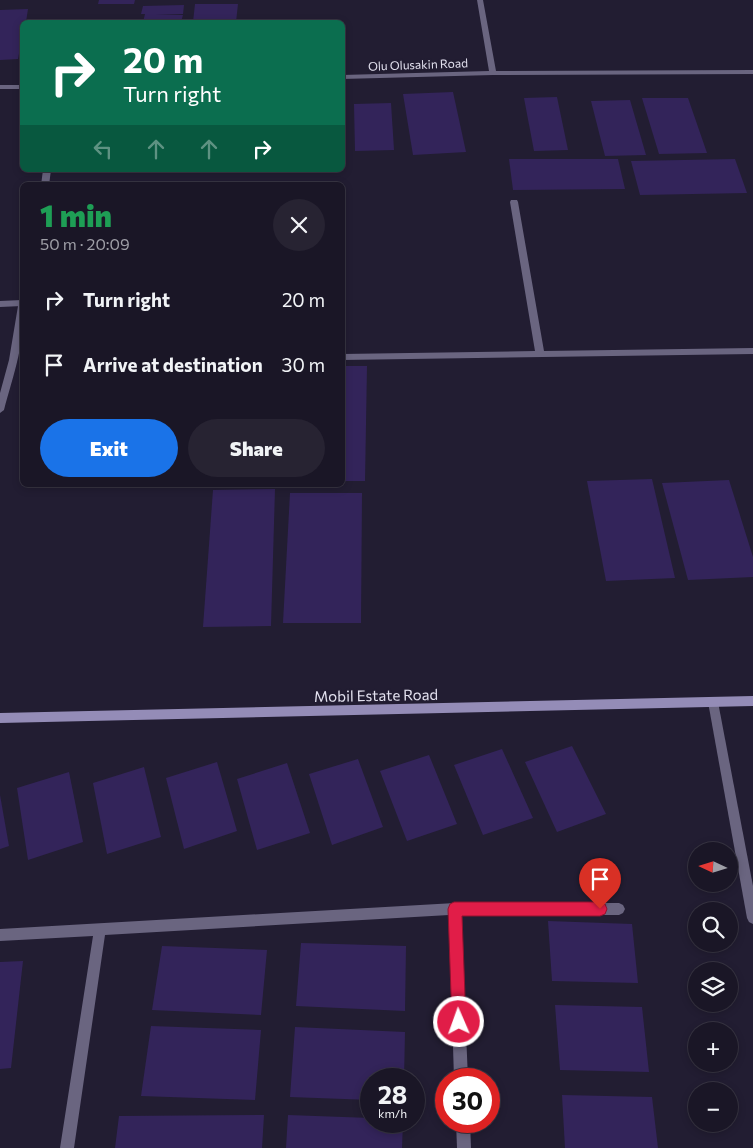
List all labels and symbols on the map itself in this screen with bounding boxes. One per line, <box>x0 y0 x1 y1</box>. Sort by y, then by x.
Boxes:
street label: Olu Olusakin Road <box>368 55 468 73</box>
street label: Mobil Estate Road <box>314 685 438 705</box>
north arrow <box>688 842 738 892</box>
pin <box>579 858 621 909</box>
position arrow <box>432 995 484 1047</box>
speed limit sign: 30 <box>435 1068 500 1133</box>

